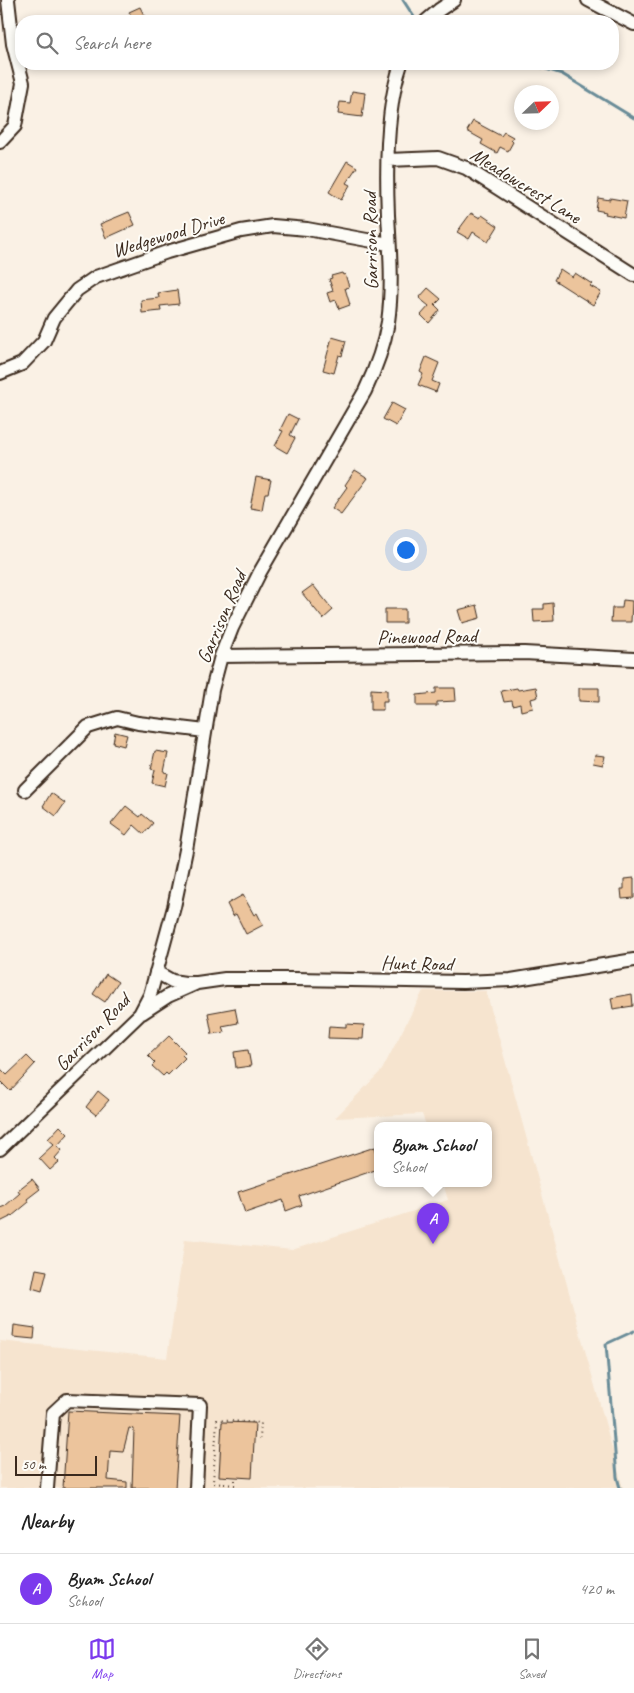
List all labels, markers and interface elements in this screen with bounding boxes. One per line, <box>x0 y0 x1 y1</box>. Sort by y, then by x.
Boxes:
search box <box>15 15 619 70</box>
icon: search <box>33 29 61 57</box>
text: Search here <box>73 31 150 55</box>
north arrow <box>514 85 559 130</box>
street label: Meadowcrest Lane <box>466 142 587 230</box>
street label: Garrison Road <box>357 189 384 290</box>
street label: Wedgewood Drive <box>109 205 228 263</box>
your location <box>393 537 419 563</box>
street label: Garrison Road <box>191 564 253 667</box>
street label: Pinewood Road <box>377 623 480 650</box>
street label: Hunt Road <box>381 950 456 977</box>
street label: Garrison Road <box>49 986 138 1076</box>
popup <box>374 1122 492 1187</box>
text: Byam School <box>391 1133 475 1157</box>
text: School <box>391 1157 426 1177</box>
pin: A <box>417 1203 449 1244</box>
scale bar <box>15 1453 98 1476</box>
text: 50 m <box>22 1456 46 1473</box>
text: Nearby <box>20 1508 73 1534</box>
text: Byam School <box>67 1567 151 1591</box>
text: A <box>32 1579 40 1599</box>
text: 420 m <box>580 1579 614 1599</box>
text: School <box>67 1591 101 1611</box>
tab: Map <box>88 1635 116 1682</box>
tab: Directions <box>293 1635 341 1682</box>
tab: Saved <box>518 1635 546 1682</box>

